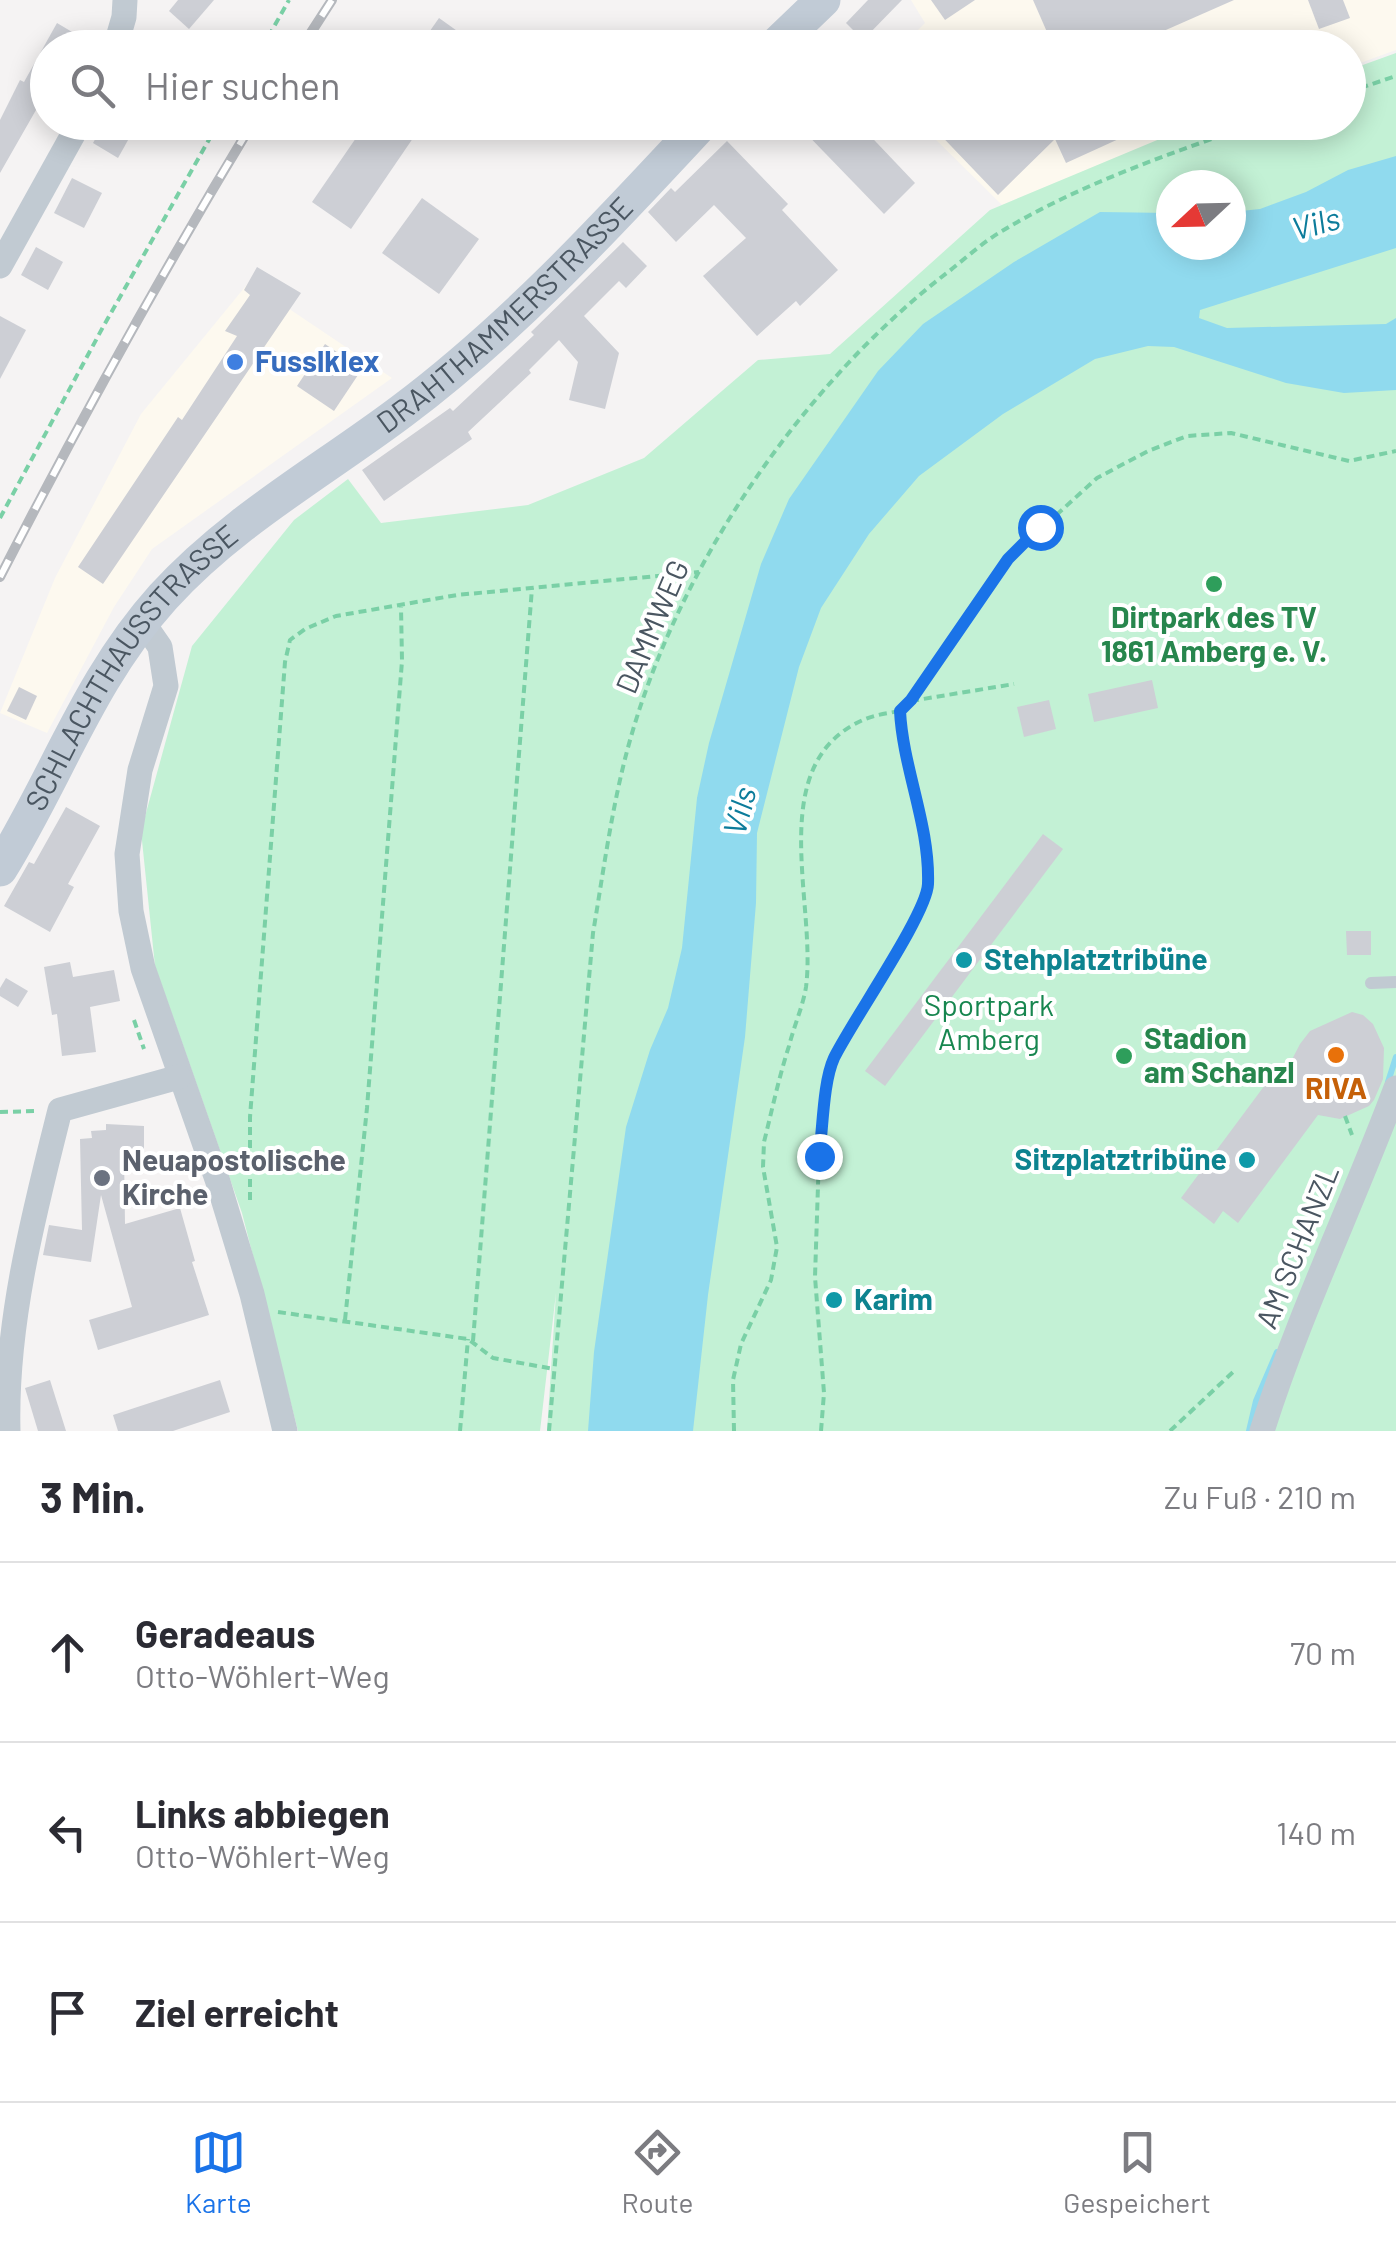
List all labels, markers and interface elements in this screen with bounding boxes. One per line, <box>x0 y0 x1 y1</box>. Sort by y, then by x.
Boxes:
search box <box>30 30 1366 140</box>
icon: search <box>65 58 120 113</box>
text: Hier suchen <box>145 62 341 108</box>
north arrow <box>1156 170 1246 260</box>
street label: DRAHTHAMMERSTRASSE <box>369 189 639 440</box>
water label: Vils <box>1287 197 1344 247</box>
place label: Fusslklex <box>255 342 379 378</box>
marker: Fusslklex <box>224 351 246 373</box>
route start <box>1018 505 1064 551</box>
street label: SCHLACHTHAUSSTRASSE <box>16 516 244 816</box>
street label: DAMMWEG <box>607 554 695 698</box>
marker: Dirtpark des TV 1861 Amberg e. V. <box>1203 573 1225 595</box>
place label: Dirtpark des TV 1861 Amberg e. V. <box>1101 598 1327 668</box>
water label: Vils <box>713 782 763 839</box>
place label: Stehplatztribüne <box>984 940 1208 976</box>
marker: Stehplatztribüne <box>953 949 975 971</box>
park label: Sportpark Amberg <box>924 986 1054 1056</box>
place label: Stadion am Schanzl <box>1144 1019 1295 1089</box>
marker: RIVA <box>1325 1044 1347 1066</box>
marker: Stadion am Schanzl <box>1113 1045 1135 1067</box>
place label: RIVA <box>1305 1069 1367 1105</box>
route end <box>797 1134 843 1180</box>
place label: Sitzplatztribüne <box>1015 1140 1227 1176</box>
place label: Neuapostolische Kirche <box>122 1141 346 1211</box>
marker: Sitzplatztribüne <box>1236 1149 1258 1171</box>
street label: AM SCHANZL <box>1247 1159 1345 1333</box>
marker: Neuapostolische Kirche <box>91 1167 113 1189</box>
place label: Karim <box>854 1280 933 1316</box>
marker: Karim <box>823 1289 845 1311</box>
text: 3 Min. <box>40 1471 146 1521</box>
text: Zu Fuß · 210 m <box>1164 1477 1356 1515</box>
text: Geradeaus <box>135 1610 315 1656</box>
icon: ahead <box>40 1625 95 1680</box>
text: 70 m <box>1290 1633 1356 1671</box>
text: Otto-Wöhlert-Weg <box>135 1656 390 1694</box>
text: Links abbiegen <box>135 1790 390 1836</box>
icon: left <box>40 1805 95 1860</box>
text: 140 m <box>1276 1813 1356 1851</box>
text: Otto-Wöhlert-Weg <box>135 1836 390 1874</box>
icon: arrive <box>40 1985 95 2040</box>
text: Ziel erreicht <box>135 1989 339 2035</box>
tab: Karte <box>185 2125 252 2219</box>
tab: Route <box>621 2125 693 2219</box>
tab: Gespeichert <box>1063 2125 1211 2219</box>

